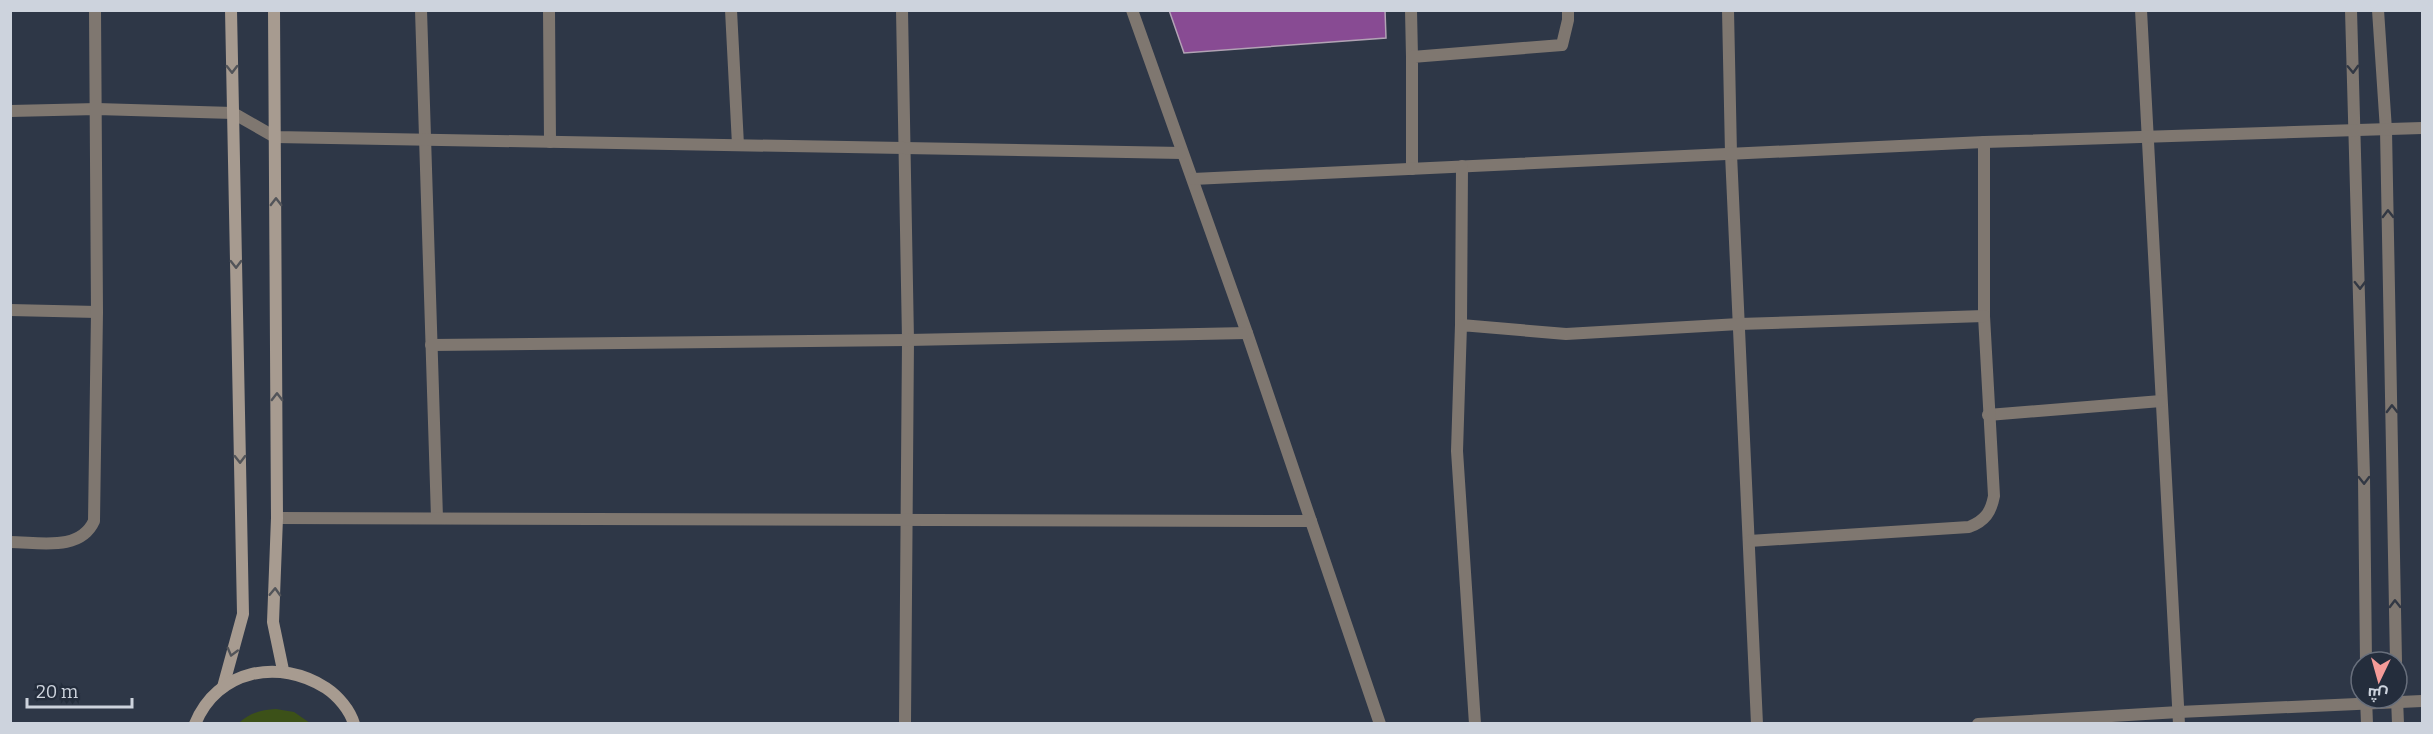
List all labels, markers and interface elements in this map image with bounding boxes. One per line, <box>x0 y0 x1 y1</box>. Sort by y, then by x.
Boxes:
one-way arrow <box>226 64 238 73</box>
one-way arrow <box>2347 64 2360 73</box>
one-way arrow <box>270 197 282 206</box>
one-way arrow <box>2382 209 2394 218</box>
one-way arrow <box>229 259 242 268</box>
one-way arrow <box>2353 280 2366 289</box>
one-way arrow <box>270 392 283 401</box>
one-way arrow <box>2385 404 2398 413</box>
one-way arrow <box>233 454 246 463</box>
one-way arrow <box>2358 475 2370 484</box>
one-way arrow <box>268 587 281 596</box>
one-way arrow <box>2389 599 2401 608</box>
one-way arrow <box>227 647 240 657</box>
north arrow <box>2349 650 2409 710</box>
scale bar <box>27 671 132 709</box>
text: 20 m <box>36 681 78 703</box>
text: ش <box>2367 684 2389 705</box>

